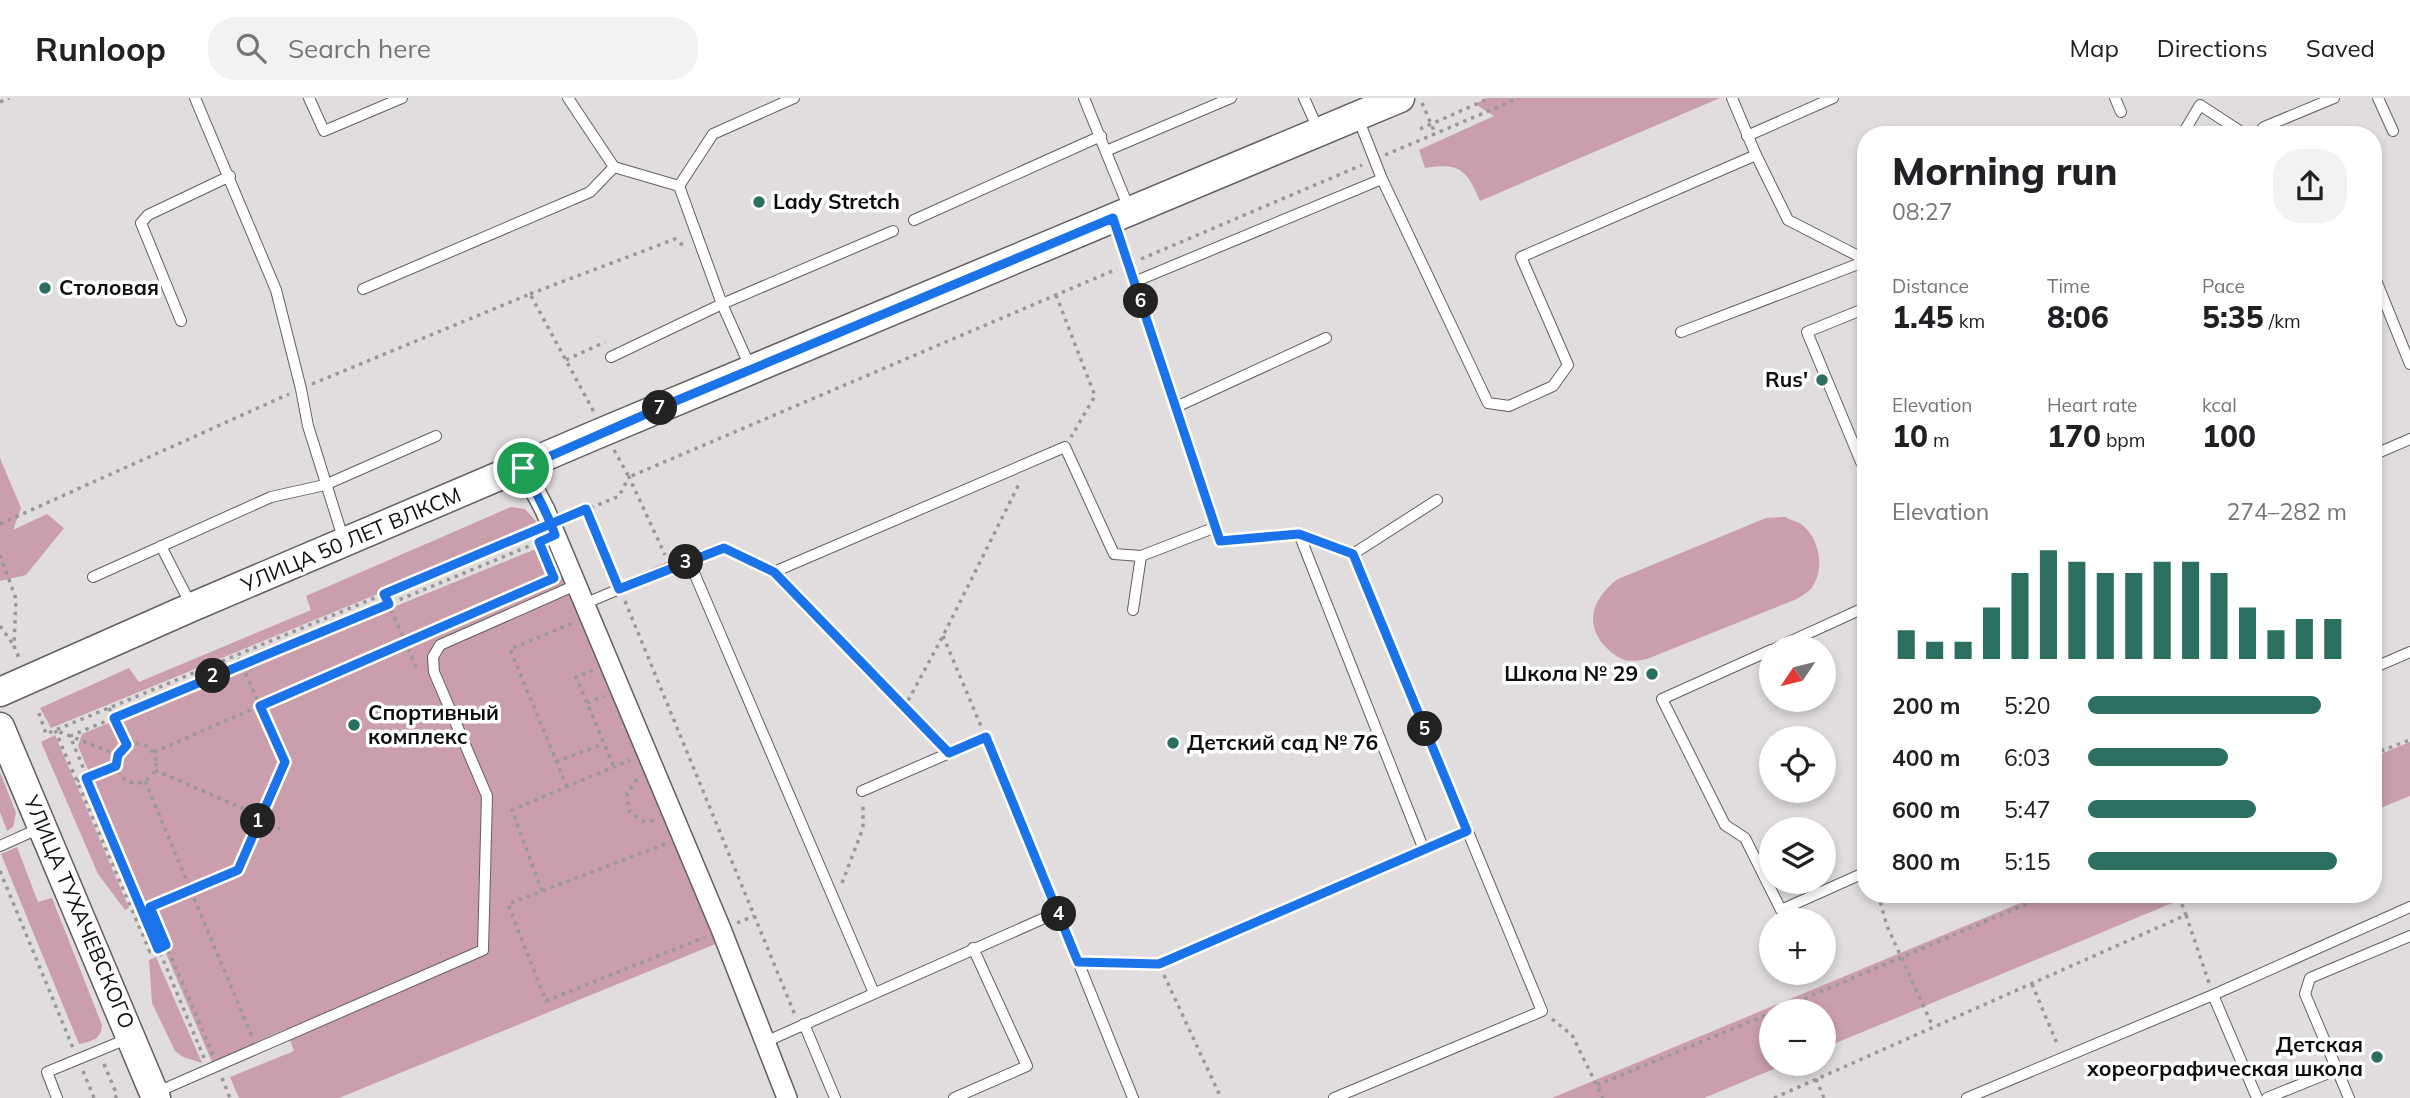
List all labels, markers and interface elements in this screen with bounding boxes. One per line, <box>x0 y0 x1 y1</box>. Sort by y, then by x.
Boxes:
search box <box>208 17 698 80</box>
text: Runloop <box>35 28 166 69</box>
icon: search <box>232 29 270 67</box>
text: Search here <box>288 32 431 65</box>
text: Map <box>2069 33 2119 63</box>
text: Directions <box>2157 33 2268 63</box>
text: Saved <box>2306 33 2375 63</box>
text: Morning run <box>1892 147 2118 195</box>
button: share <box>2273 149 2347 223</box>
place label: Lady Stretch <box>773 188 900 214</box>
marker: Lady Stretch <box>751 194 767 210</box>
text: 08:27 <box>1892 197 1952 226</box>
place label: Столовая <box>59 274 159 300</box>
text: Distance <box>1892 274 1969 298</box>
text: Time <box>2047 274 2090 298</box>
text: Pace <box>2202 274 2245 298</box>
marker: Столовая <box>37 280 53 296</box>
pin: 6 <box>1124 284 1158 318</box>
text: 6 <box>1135 288 1146 312</box>
text: 1.45 <box>1892 298 1954 336</box>
text: 8:06 <box>2047 298 2109 336</box>
text: 5:35 <box>2202 298 2264 336</box>
text: km <box>1954 309 1985 333</box>
text: /km <box>2264 309 2301 333</box>
place label: Rus' <box>1765 366 1808 392</box>
marker: Rus' <box>1814 372 1830 388</box>
pin: 7 <box>642 390 678 426</box>
text: Elevation <box>1892 393 1972 417</box>
text: Heart rate <box>2047 393 2137 417</box>
text: kcal <box>2202 393 2237 417</box>
text: 7 <box>654 395 665 419</box>
text: 10 <box>1892 417 1928 455</box>
text: 170 <box>2047 417 2101 455</box>
text: 100 <box>2202 417 2256 455</box>
text: m <box>1928 428 1950 452</box>
text: bpm <box>2101 428 2145 452</box>
pin <box>493 438 553 498</box>
icon: arrive <box>504 449 542 487</box>
street label: УЛИЦА 50 ЛЕТ ВЛКСМ <box>236 481 465 598</box>
text: Elevation <box>1892 497 1989 526</box>
text: 274–282 m <box>2226 497 2347 526</box>
pin: 3 <box>668 545 704 580</box>
text: 3 <box>680 549 691 573</box>
north arrow <box>1759 635 1836 712</box>
map controls <box>1759 635 1836 1076</box>
pin: 2 <box>196 658 230 694</box>
place label: Школа № 29 <box>1504 660 1638 686</box>
text: 2 <box>207 663 218 687</box>
marker: Школа № 29 <box>1644 666 1660 682</box>
text: 200 m <box>1892 691 1960 720</box>
text: 5:20 <box>2004 691 2051 720</box>
place label: Спортивный комплекс <box>368 699 499 749</box>
pin: 5 <box>1408 712 1442 746</box>
text: 5 <box>1419 716 1430 740</box>
marker: Спортивный комплекс <box>346 717 362 733</box>
button: locate <box>1759 726 1836 803</box>
place label: Детский сад № 76 <box>1187 729 1378 755</box>
marker: Детский сад № 76 <box>1165 735 1181 751</box>
text: 400 m <box>1892 743 1960 772</box>
text: 6:03 <box>2004 743 2051 772</box>
street label: УЛИЦА ТУХАЧЕВСКОГО <box>19 790 141 1032</box>
text: 600 m <box>1892 795 1960 824</box>
text: 5:47 <box>2004 795 2051 824</box>
pin: 1 <box>240 804 276 838</box>
text: 1 <box>252 808 263 832</box>
button: layers <box>1759 817 1836 894</box>
text: 800 m <box>1892 847 1960 876</box>
text: 5:15 <box>2004 847 2051 876</box>
pin: 4 <box>1042 896 1076 932</box>
text: 4 <box>1053 901 1064 925</box>
button: + <box>1759 908 1836 985</box>
button: − <box>1759 999 1836 1076</box>
place label: Детская хореографическая школа <box>2086 1031 2363 1081</box>
marker: Детская хореографическая школа <box>2369 1049 2385 1065</box>

